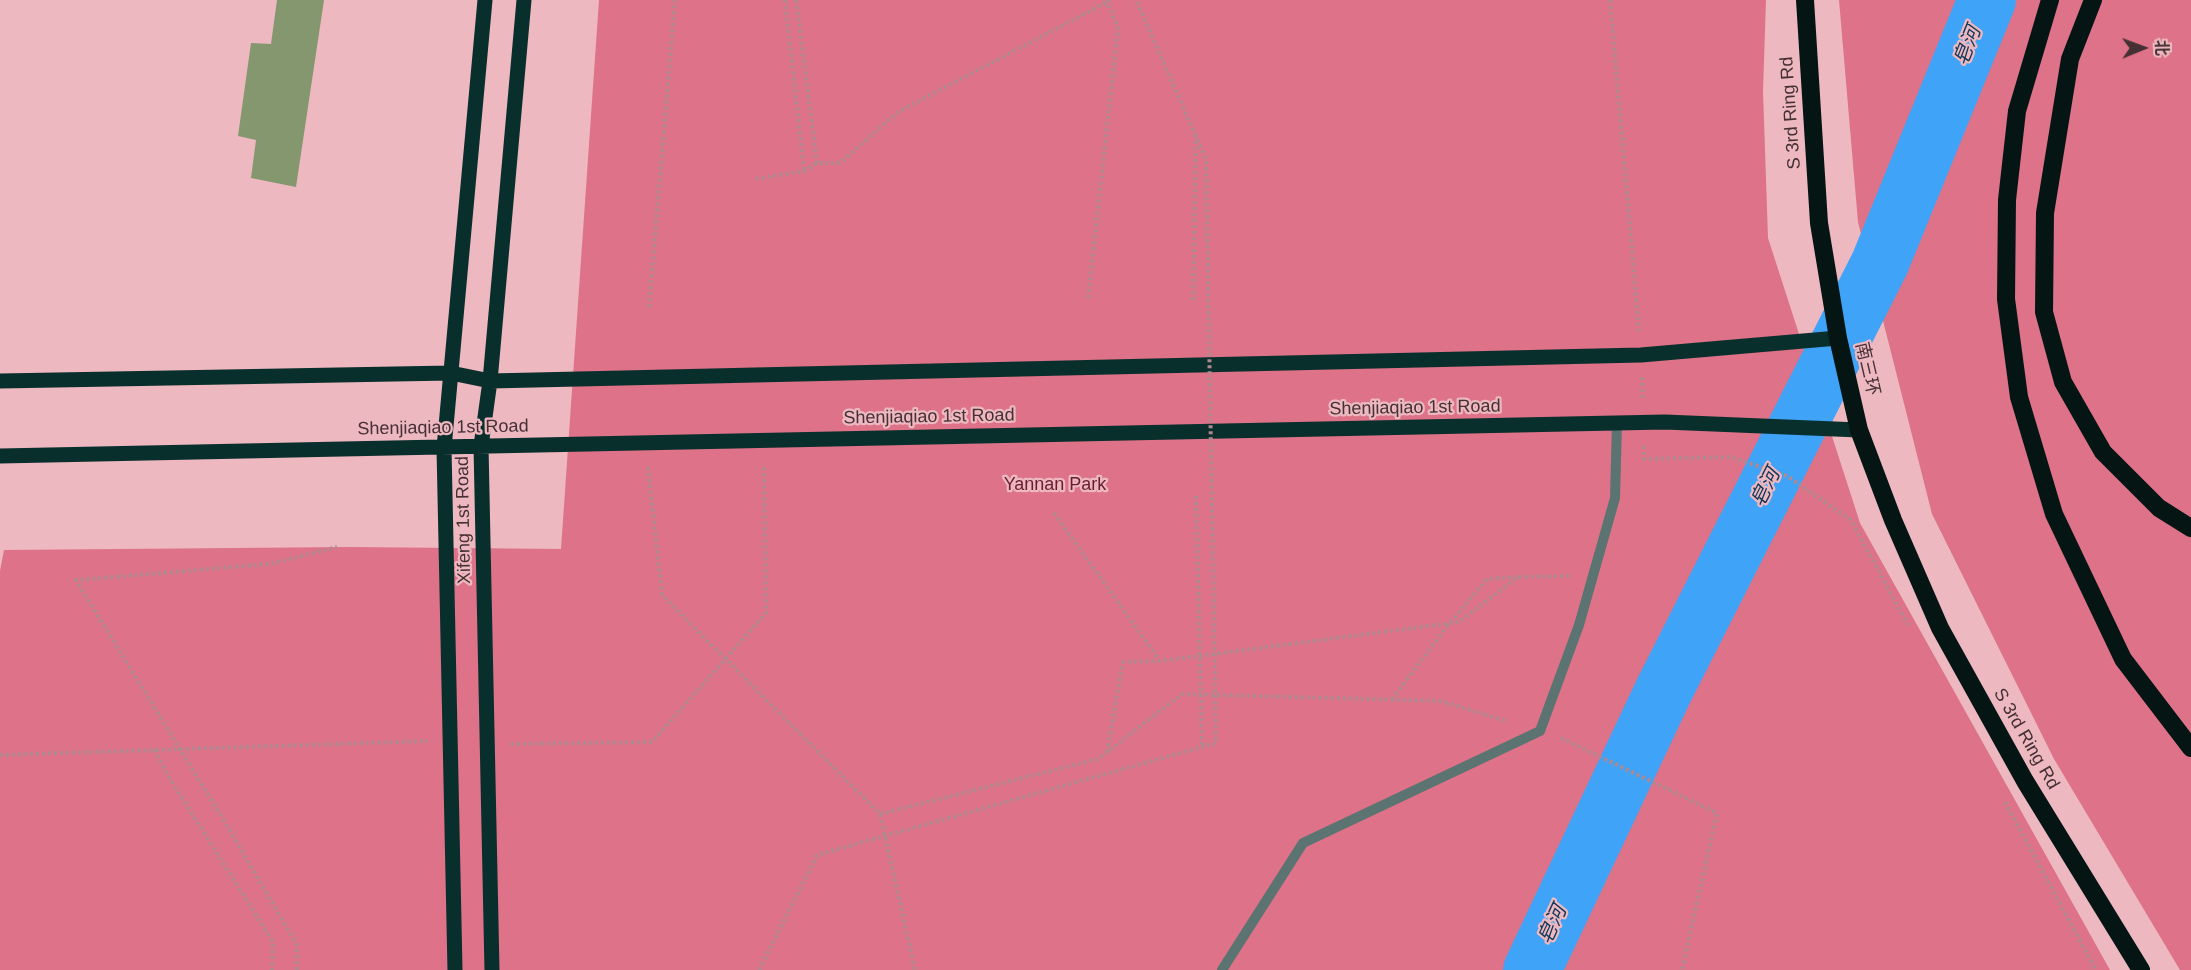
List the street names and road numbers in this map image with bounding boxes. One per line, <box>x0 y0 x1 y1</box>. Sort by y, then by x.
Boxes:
street label: S 3rd Ring Rd <box>1776 56 1806 170</box>
street label: 南三环 <box>1850 340 1884 398</box>
street label: Shenjiaqiao 1st Road <box>1329 396 1501 420</box>
street label: Shenjiaqiao 1st Road <box>843 405 1015 429</box>
street label: Shenjiaqiao 1st Road <box>357 416 529 440</box>
street label: Xifeng 1st Road <box>452 456 476 584</box>
street label: S 3rd Ring Rd <box>1988 685 2064 793</box>

